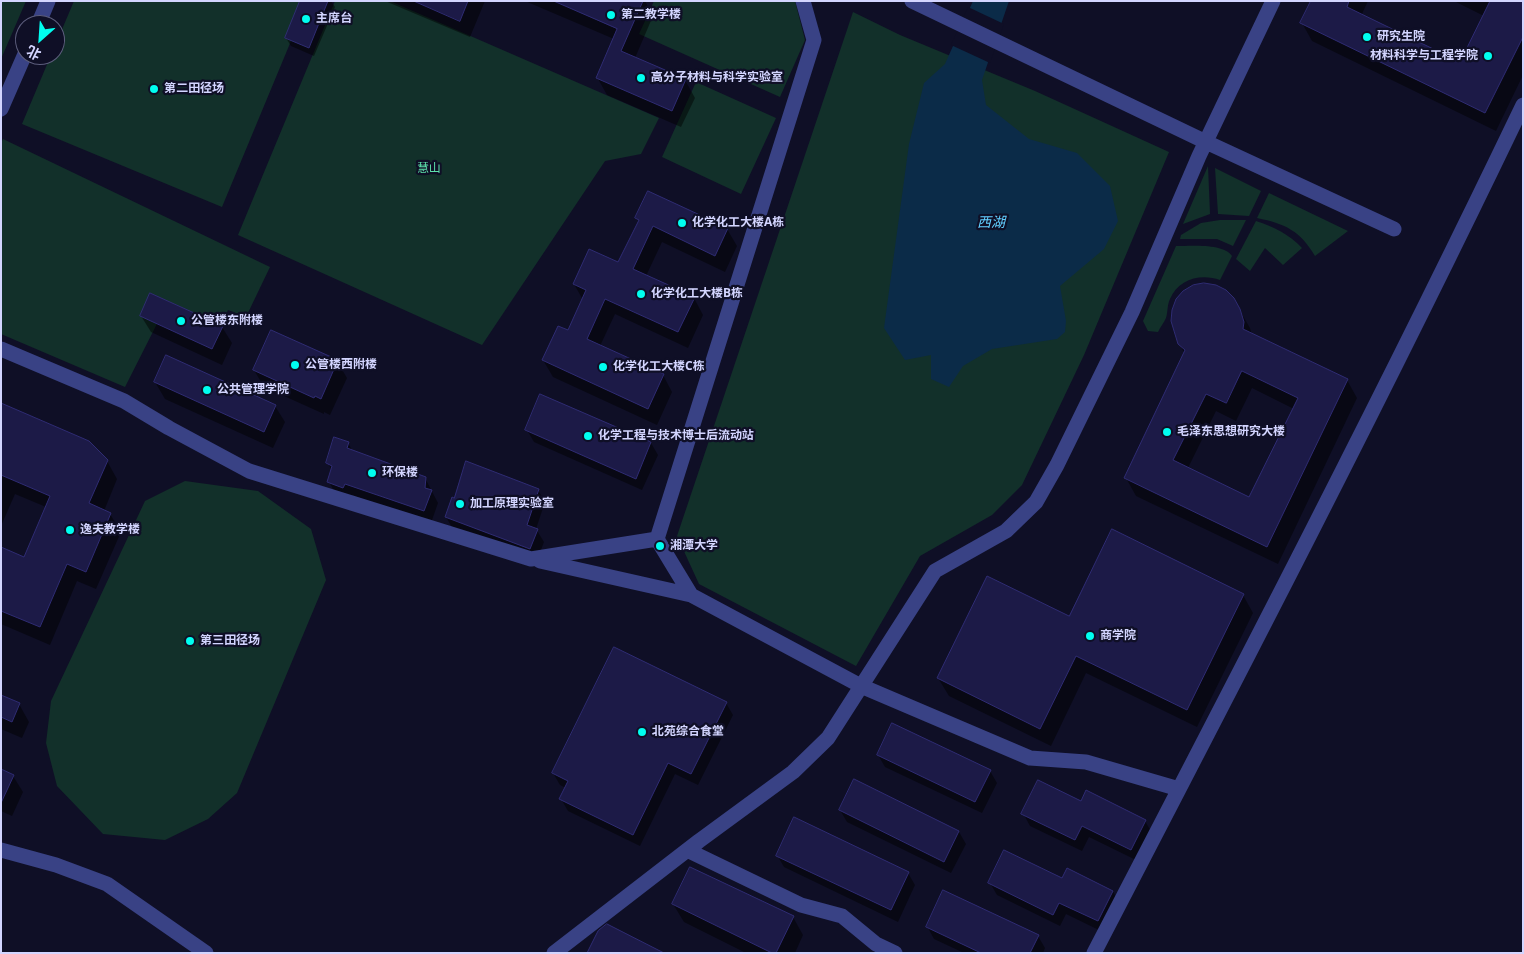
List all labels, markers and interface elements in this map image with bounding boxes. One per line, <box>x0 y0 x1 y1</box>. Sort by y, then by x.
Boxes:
place label: 第二教学楼 <box>621 8 681 22</box>
marker: 第二教学楼 <box>605 9 617 21</box>
place label: 主席台 <box>316 12 352 26</box>
marker: 主席台 <box>300 13 312 25</box>
north arrow <box>15 15 65 65</box>
place label: 研究生院 <box>1377 30 1425 44</box>
marker: 研究生院 <box>1361 31 1373 43</box>
text: 北 <box>23 41 44 65</box>
place label: 材料科学与工程学院 <box>1370 49 1478 63</box>
marker: 材料科学与工程学院 <box>1482 50 1494 62</box>
place label: 高分子材料与科学实验室 <box>651 71 783 85</box>
marker: 高分子材料与科学实验室 <box>635 72 647 84</box>
place label: 第二田径场 <box>164 82 224 96</box>
marker: 第二田径场 <box>148 83 160 95</box>
park label: 慧山 <box>417 162 441 176</box>
water label: 西湖 <box>977 215 1005 231</box>
place label: 化学化工大楼A栋 <box>692 216 784 230</box>
marker: 化学化工大楼A栋 <box>676 217 688 229</box>
place label: 化学化工大楼B栋 <box>651 287 743 301</box>
marker: 化学化工大楼B栋 <box>635 288 647 300</box>
place label: 公管楼东附楼 <box>191 314 263 328</box>
marker: 公管楼东附楼 <box>175 315 187 327</box>
place label: 公管楼西附楼 <box>305 358 377 372</box>
marker: 公管楼西附楼 <box>289 359 301 371</box>
place label: 化学化工大楼C栋 <box>613 360 705 374</box>
marker: 化学化工大楼C栋 <box>597 361 609 373</box>
place label: 公共管理学院 <box>217 383 289 397</box>
marker: 公共管理学院 <box>201 384 213 396</box>
place label: 毛泽东思想研究大楼 <box>1177 425 1285 439</box>
marker: 毛泽东思想研究大楼 <box>1161 426 1173 438</box>
place label: 化学工程与技术博士后流动站 <box>598 429 754 443</box>
marker: 化学工程与技术博士后流动站 <box>582 430 594 442</box>
place label: 环保楼 <box>382 466 418 480</box>
marker: 环保楼 <box>366 467 378 479</box>
place label: 加工原理实验室 <box>470 497 554 511</box>
marker: 加工原理实验室 <box>454 498 466 510</box>
place label: 逸夫教学楼 <box>80 523 140 537</box>
marker: 逸夫教学楼 <box>64 524 76 536</box>
place label: 湘潭大学 <box>670 539 718 553</box>
marker: 湘潭大学 <box>654 540 666 552</box>
place label: 商学院 <box>1100 629 1136 643</box>
marker: 商学院 <box>1084 630 1096 642</box>
place label: 第三田径场 <box>200 634 260 648</box>
marker: 第三田径场 <box>184 635 196 647</box>
place label: 北苑综合食堂 <box>652 725 724 739</box>
marker: 北苑综合食堂 <box>636 726 648 738</box>

